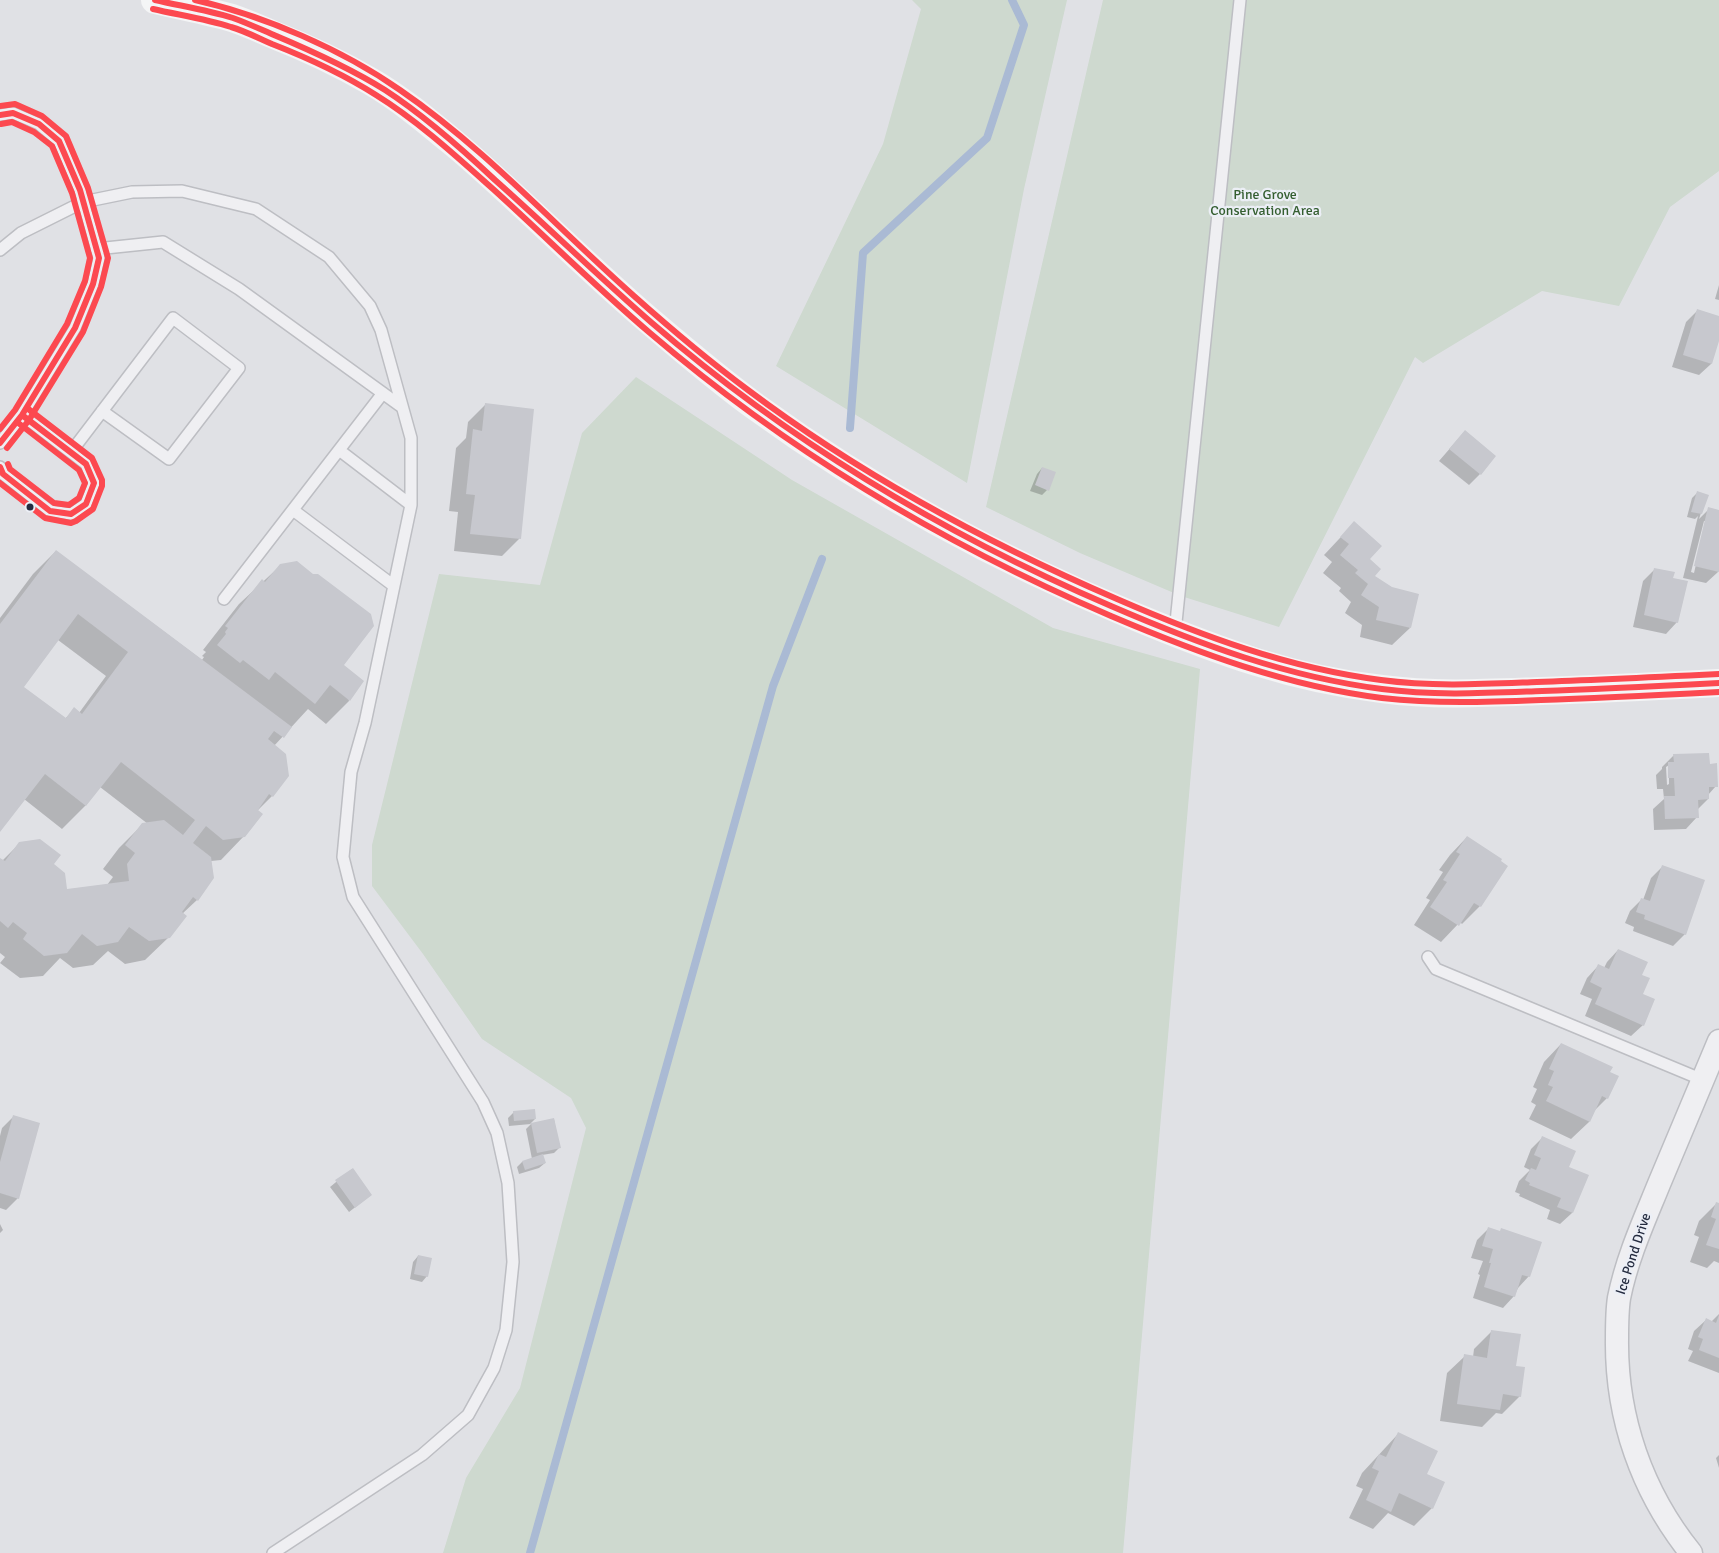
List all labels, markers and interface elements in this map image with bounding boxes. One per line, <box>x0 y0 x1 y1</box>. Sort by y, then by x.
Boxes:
park label: Pine Grove Conservation Area <box>1210 187 1320 220</box>
unlabelled marker <box>25 502 35 512</box>
street label: Ice Pond Drive <box>1613 1211 1655 1297</box>

